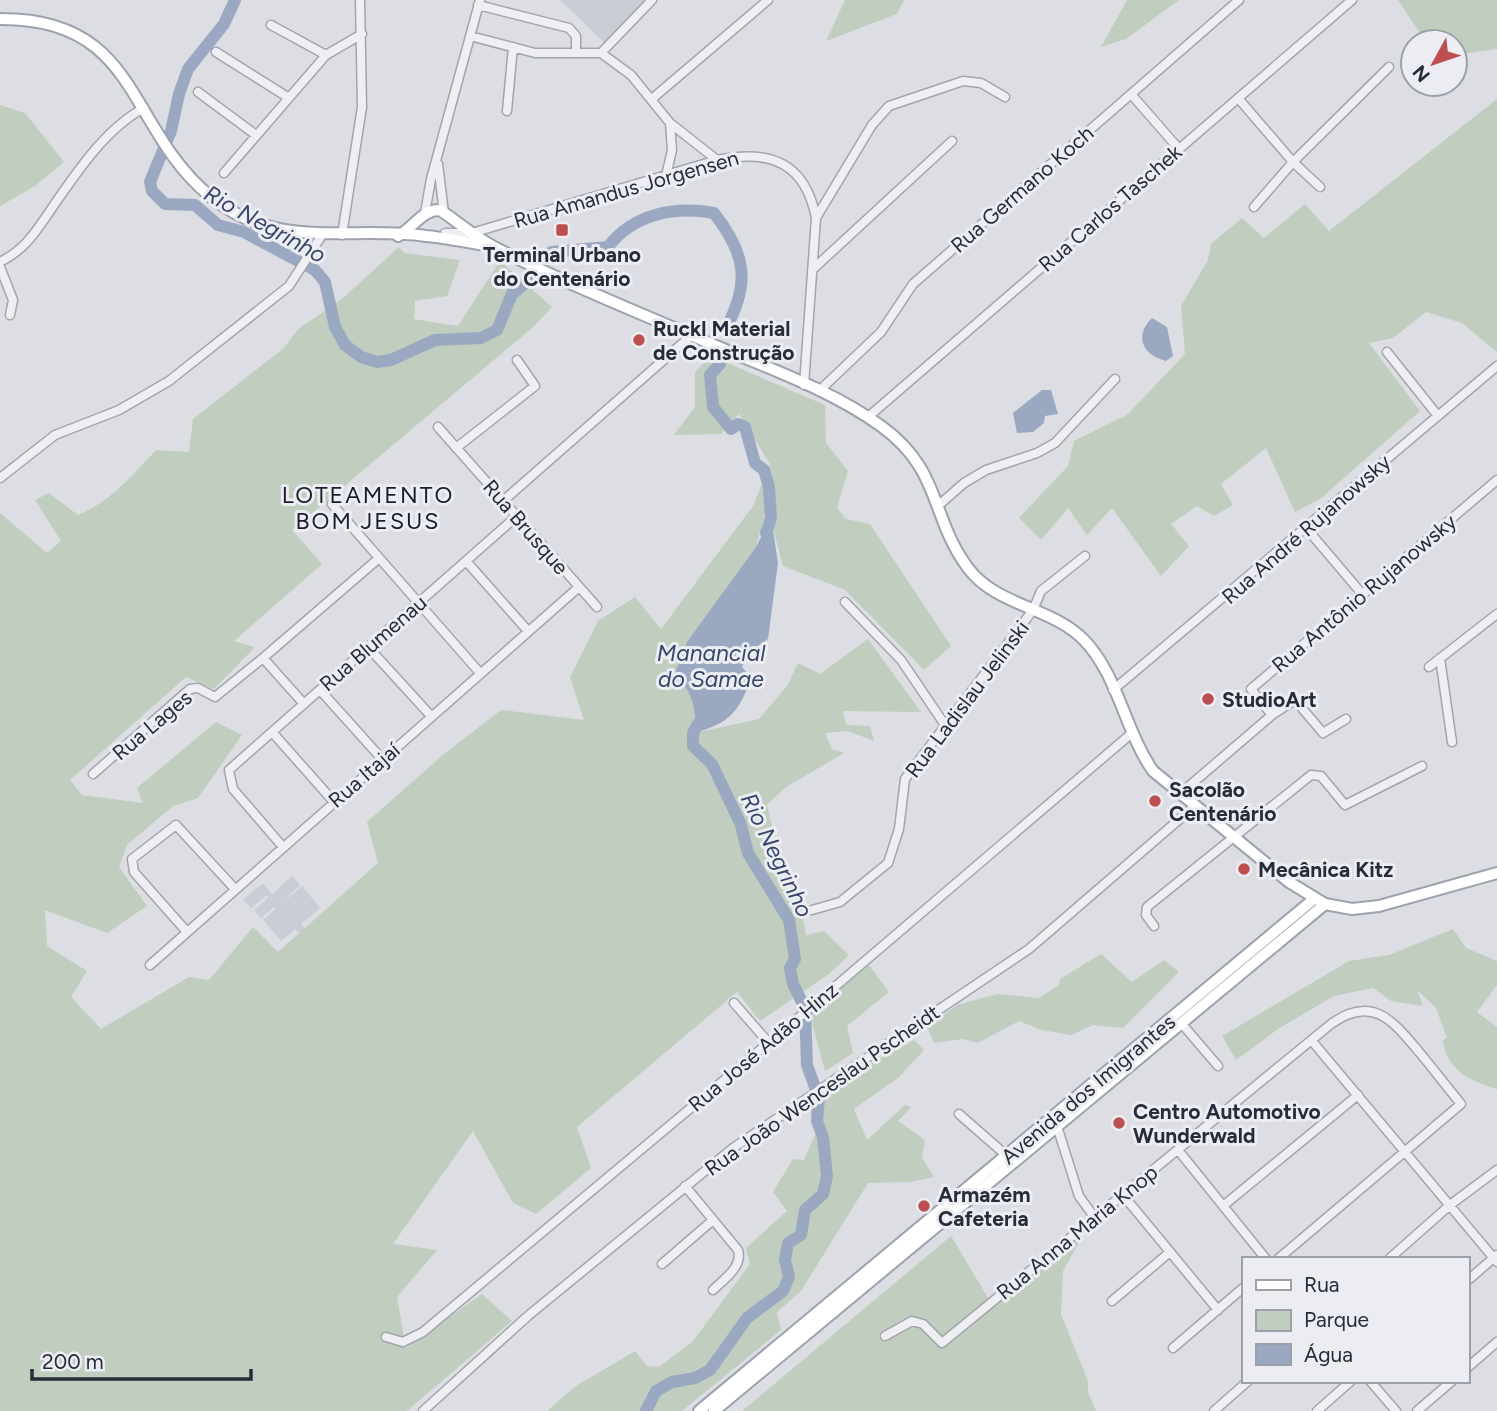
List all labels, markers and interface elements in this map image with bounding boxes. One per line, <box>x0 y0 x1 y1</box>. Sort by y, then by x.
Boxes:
north arrow <box>1399 28 1469 98</box>
text: N <box>1408 61 1435 87</box>
street label: Rua Germano Koch <box>946 120 1098 258</box>
street label: Rua Carlos Taschek <box>1033 139 1187 277</box>
street label: Rua Amandus Jorgensen <box>511 145 741 233</box>
water label: Rio Negrinho <box>199 179 331 269</box>
marker: Terminal Urbano do Centenário <box>554 222 570 238</box>
place label: Terminal Urbano do Centenário <box>483 242 641 291</box>
place label: Ruckl Material de Construção <box>653 316 794 365</box>
marker: Ruckl Material de Construção <box>631 332 647 348</box>
street label: Rua André Rujanowsky <box>1217 449 1395 609</box>
street label: Rua Brusque <box>478 474 574 580</box>
district label: LOTEAMENTO BOM JESUS <box>282 481 454 535</box>
street label: Rua Antônio Rujanowsky <box>1267 509 1461 677</box>
street label: Rua Blumenau <box>314 590 432 696</box>
street label: Rua Ladislau Jelinski <box>900 616 1034 782</box>
water label: Manancial do Samae <box>657 639 766 693</box>
street label: Rua Lages <box>107 685 197 765</box>
place label: StudioArt <box>1222 687 1317 712</box>
marker: StudioArt <box>1200 691 1216 707</box>
street label: Rua Itajaí <box>323 737 406 813</box>
place label: Sacolão Centenário <box>1169 777 1276 826</box>
water label: Rio Negrinho <box>735 788 819 922</box>
marker: Sacolão Centenário <box>1147 793 1163 809</box>
place label: Mecânica Kitz <box>1258 857 1393 882</box>
marker: Mecânica Kitz <box>1236 861 1252 877</box>
street label: Rua José Adão Hinz <box>683 977 843 1117</box>
street label: Rua João Wenceslau Pscheidt <box>700 999 944 1181</box>
street label: Avenida dos Imigrantes <box>996 1009 1180 1169</box>
place label: Centro Automotivo Wunderwald <box>1133 1099 1321 1148</box>
marker: Centro Automotivo Wunderwald <box>1111 1115 1127 1131</box>
street label: Rua Anna Maria Knop <box>992 1159 1162 1305</box>
place label: Armazém Cafeteria <box>938 1182 1030 1231</box>
marker: Armazém Cafeteria <box>916 1198 932 1214</box>
legend <box>1242 1257 1469 1383</box>
text: Rua <box>1304 1272 1340 1297</box>
text: Parque <box>1304 1307 1369 1332</box>
scale bar <box>32 1338 250 1382</box>
text: Água <box>1304 1342 1353 1367</box>
text: 200 m <box>42 1349 104 1374</box>

